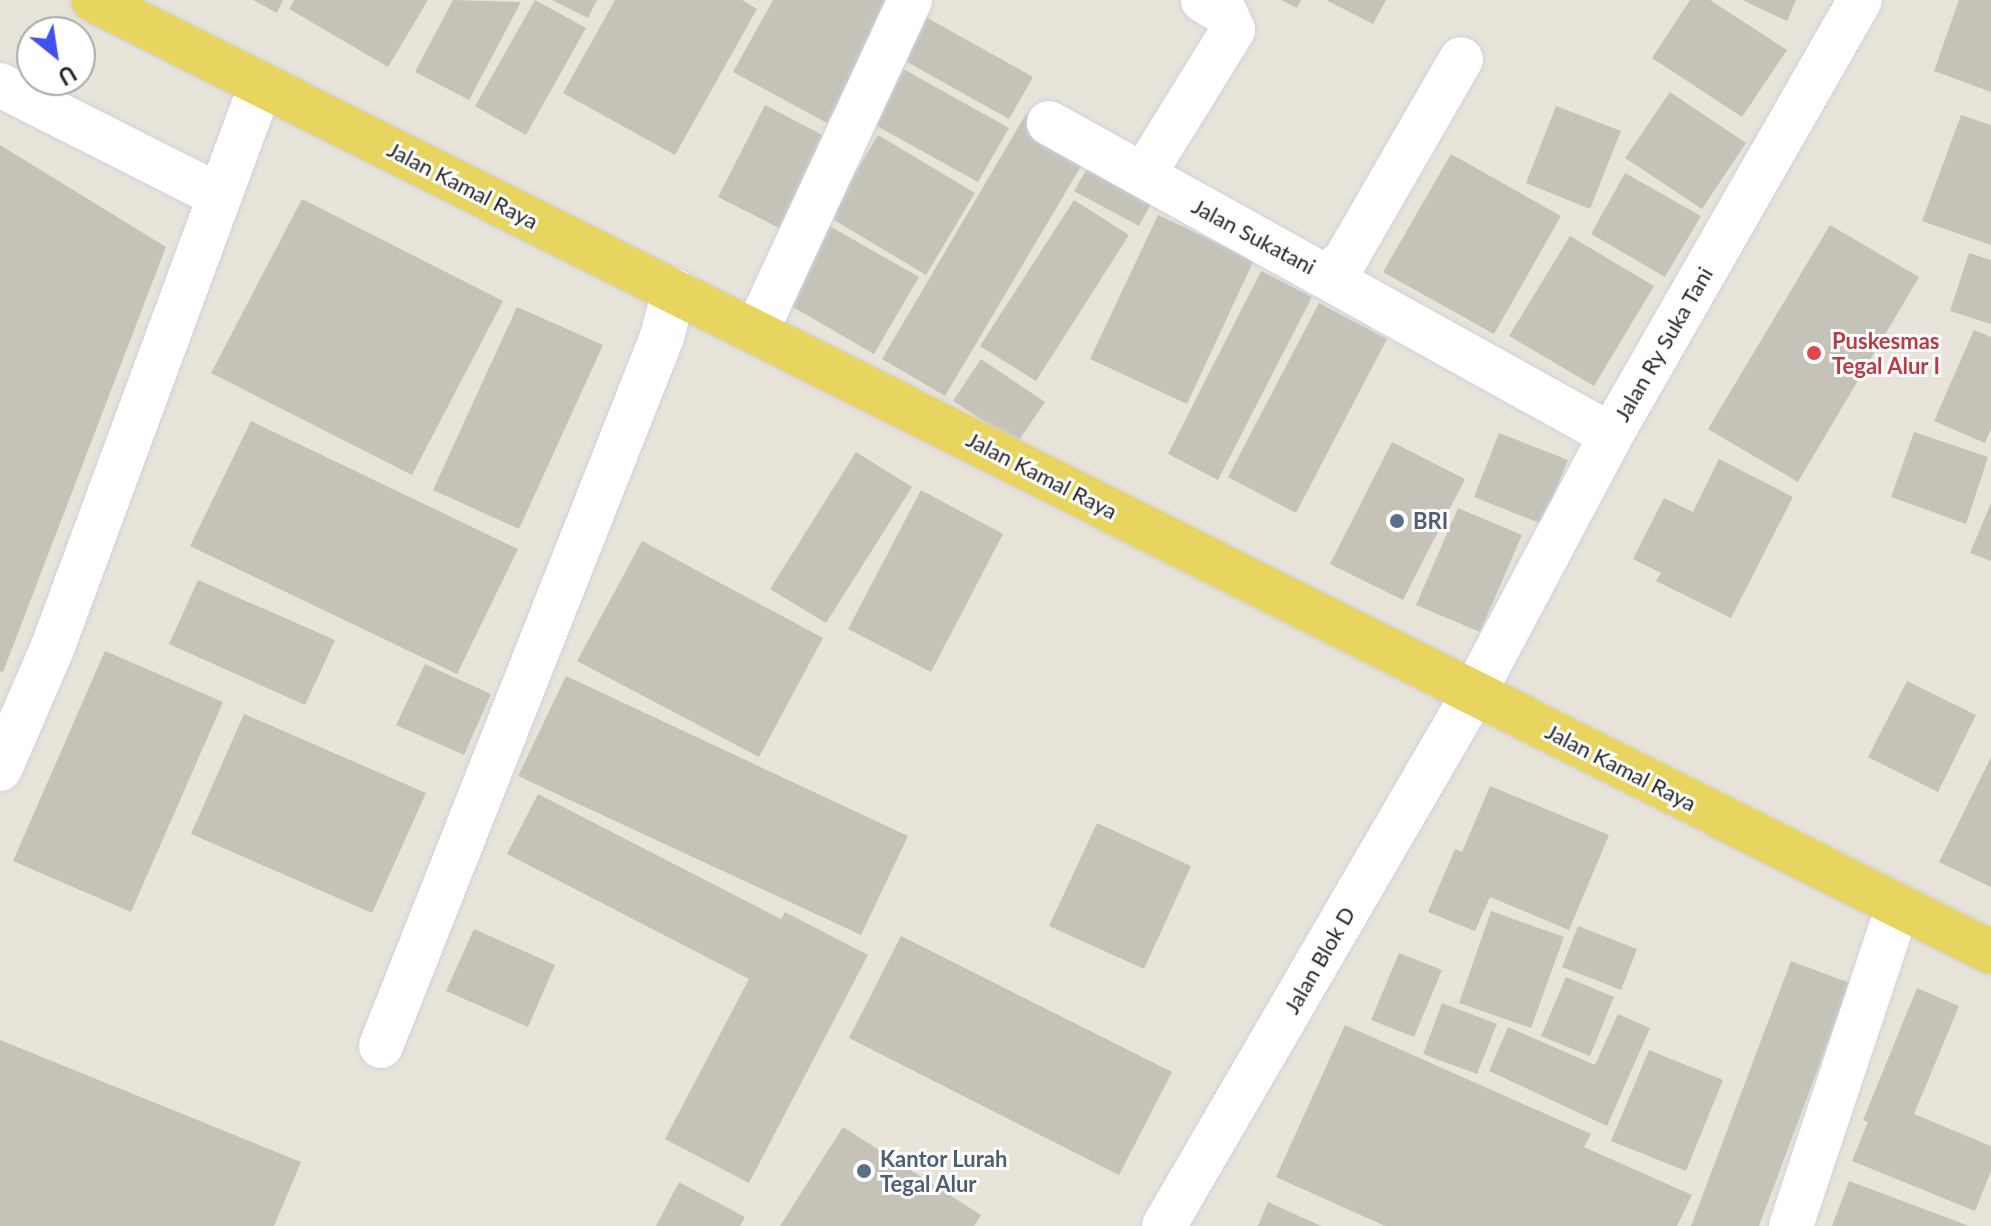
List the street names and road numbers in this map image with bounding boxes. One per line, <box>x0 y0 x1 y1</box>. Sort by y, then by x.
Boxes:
street label: Jalan Kamal Raya <box>383 136 543 234</box>
street label: Jalan Sukatani <box>1188 192 1320 280</box>
street label: Jalan Ry Suka Tani <box>1608 262 1718 426</box>
street label: Jalan Kamal Raya <box>962 426 1122 524</box>
street label: Jalan Kamal Raya <box>1541 718 1701 816</box>
street label: Jalan Blok D <box>1278 902 1360 1018</box>

